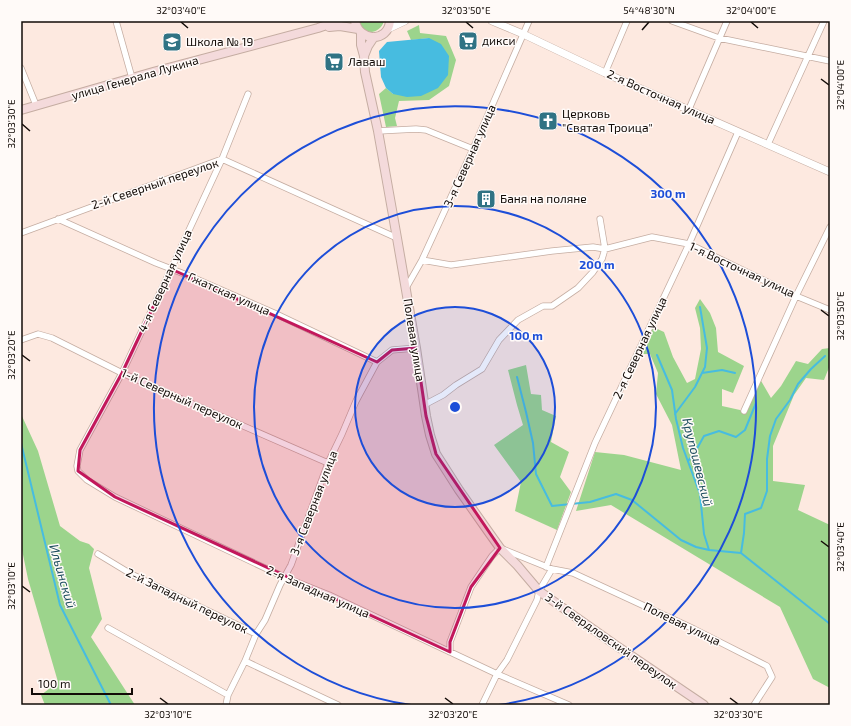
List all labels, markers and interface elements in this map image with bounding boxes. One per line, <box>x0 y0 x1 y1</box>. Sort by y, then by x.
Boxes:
text: 32°03'40"E <box>156 4 206 16</box>
text: 32°03'50"E <box>441 4 491 16</box>
text: 54°48'30"N <box>623 4 675 16</box>
text: 32°04'00"E <box>726 4 777 16</box>
supermarket icon: дикси <box>457 30 479 52</box>
school or university icon: Школа № 19 <box>161 31 183 53</box>
place label: дикси <box>482 33 515 47</box>
place label: Школа № 19 <box>186 34 254 48</box>
supermarket icon: Лаваш <box>323 51 345 73</box>
street label: улица Генерала Лукина <box>70 52 200 103</box>
place label: Лаваш <box>348 54 385 68</box>
text: 32°04'00"E <box>834 59 846 110</box>
street label: 2-я Восточная улица <box>605 66 718 127</box>
text: 32°03'30"E <box>5 99 17 149</box>
street label: 3-я Северная улица <box>440 102 499 210</box>
place label: Церковь "Святая Троица" <box>562 106 653 134</box>
church icon: Церковь "Святая Троица" <box>537 110 559 132</box>
street label: 2-й Северный переулок <box>89 155 221 212</box>
text: 300 m <box>650 186 686 200</box>
building icon: Баня на поляне <box>475 188 497 210</box>
place label: Баня на поляне <box>500 191 587 205</box>
street label: 4-я Северная улица <box>134 227 195 335</box>
street label: 1-я Восточная улица <box>687 238 797 301</box>
text: 200 m <box>579 257 615 271</box>
street label: Гжатская улица <box>186 269 273 318</box>
text: 32°03'50"E <box>834 291 846 341</box>
street label: 2-я Северная улица <box>609 294 670 401</box>
street label: Полевая улица <box>401 297 428 383</box>
text: 100 m <box>509 328 543 342</box>
text: 32°03'20"E <box>5 330 17 380</box>
street label: 1-й Северный переулок <box>119 365 246 432</box>
centre of rings <box>448 400 462 414</box>
water label: Крупошевский <box>679 416 717 508</box>
street label: 3-я Северная улица <box>287 448 340 557</box>
text: 32°03'40"E <box>834 522 846 572</box>
water label: Ильинский <box>46 542 80 610</box>
text: 32°03'10"E <box>5 562 17 610</box>
street label: 2-я Западная улица <box>264 562 372 621</box>
street label: 2-й Западный переулок <box>124 564 251 637</box>
street label: 3-й Свердловский переулок <box>542 589 681 692</box>
street label: Полевая улица <box>641 598 723 649</box>
scale bar <box>32 670 132 696</box>
text: 100 m <box>38 676 70 690</box>
text: 32°03'10"E <box>144 708 192 720</box>
text: 32°03'20"E <box>428 708 478 720</box>
text: 32°03'30"E <box>713 708 763 720</box>

